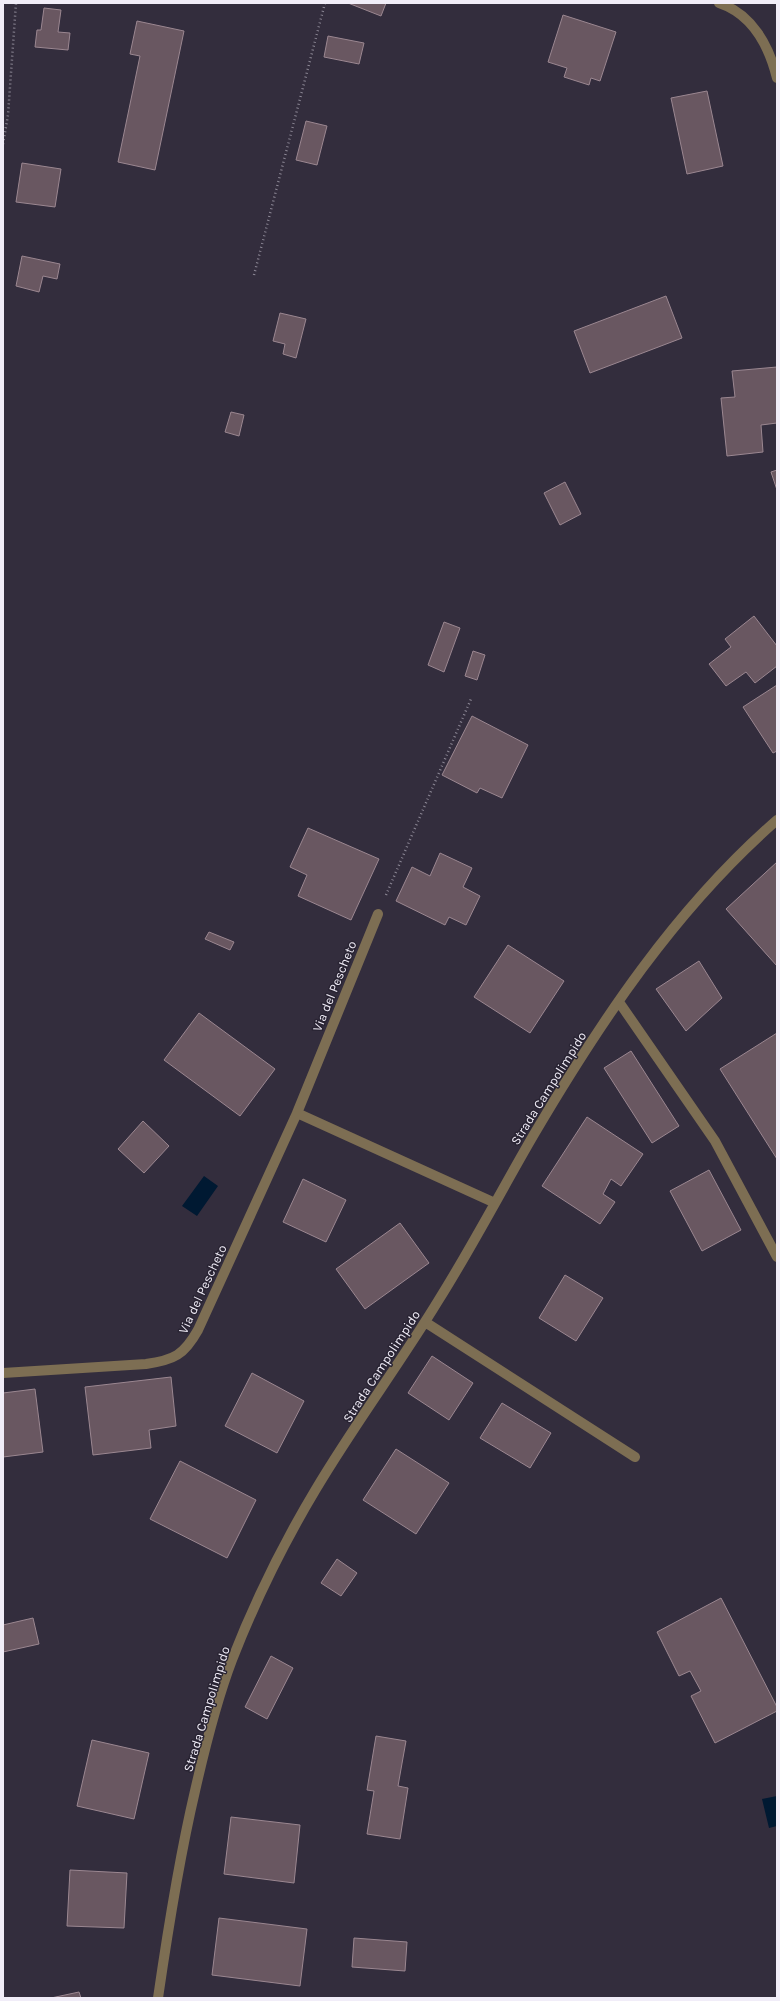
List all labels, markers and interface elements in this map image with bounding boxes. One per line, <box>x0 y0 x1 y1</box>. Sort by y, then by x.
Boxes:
street label: Via del Pescheto <box>309 939 359 1034</box>
street label: Strada Campolimpido <box>507 1029 589 1148</box>
street label: Via del Pescheto <box>175 1242 230 1336</box>
street label: Strada Campolimpido <box>340 1307 423 1425</box>
street label: Strada Campolimpido <box>180 1645 233 1774</box>

